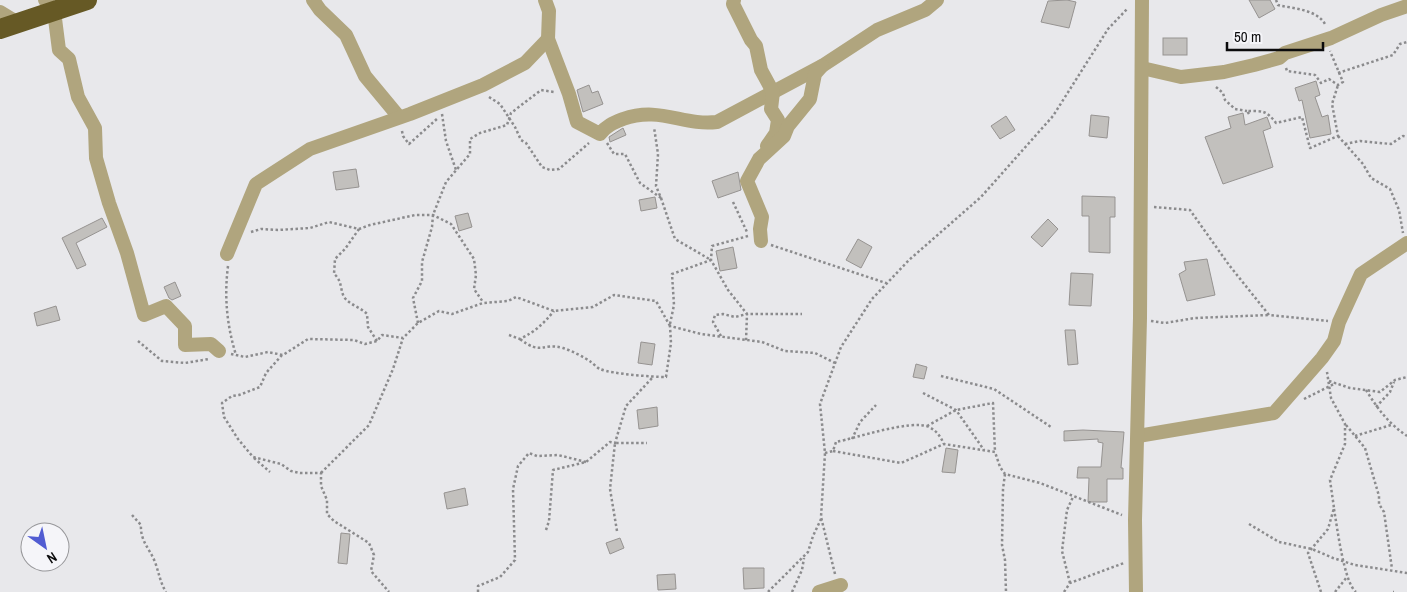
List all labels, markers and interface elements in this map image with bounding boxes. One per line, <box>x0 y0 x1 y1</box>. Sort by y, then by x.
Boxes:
scale bar <box>1227 20 1323 52</box>
text: 50 m <box>1234 26 1261 47</box>
north arrow <box>20 522 70 572</box>
text: N <box>44 548 60 568</box>

